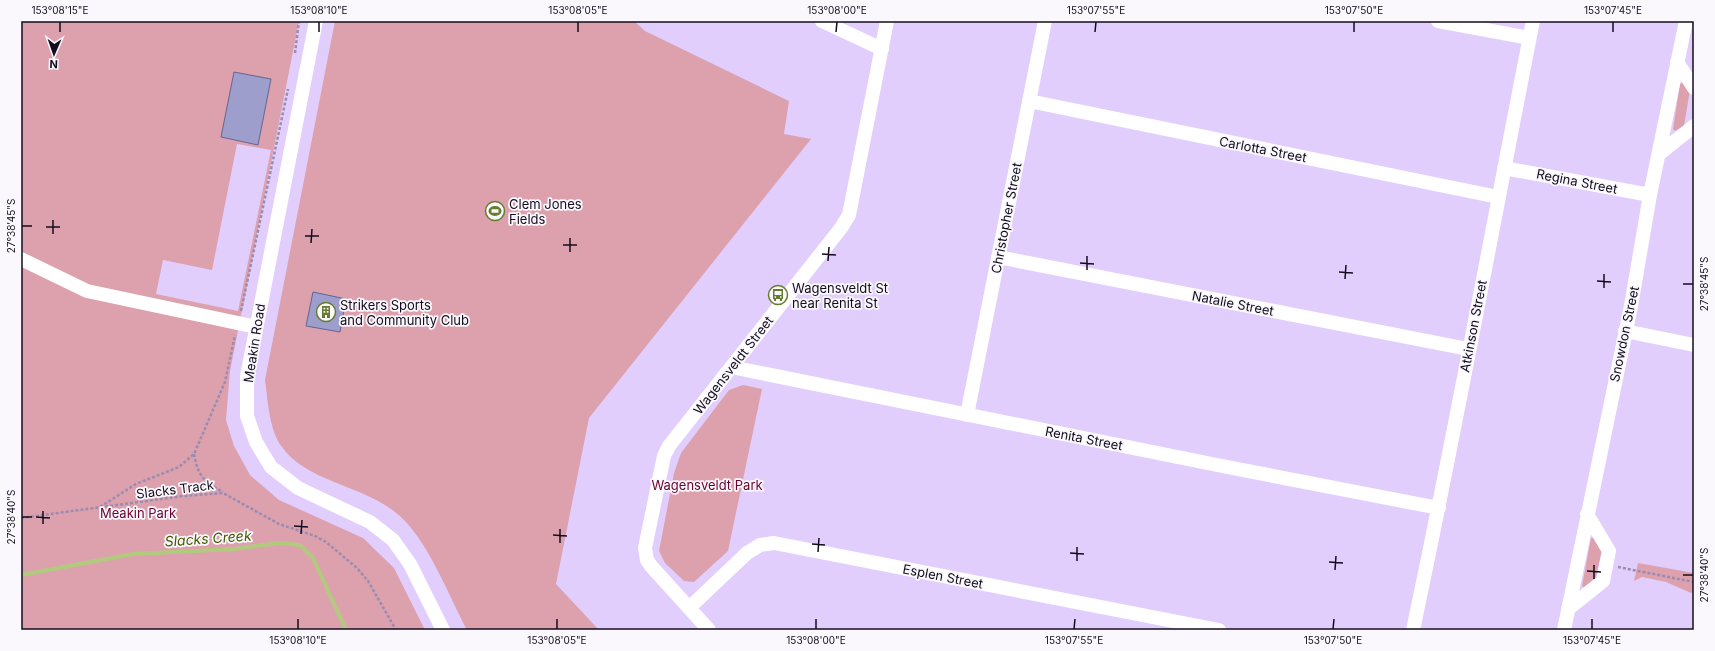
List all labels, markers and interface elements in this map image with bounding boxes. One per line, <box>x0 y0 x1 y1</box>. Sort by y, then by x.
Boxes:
text: 153°08'15"E <box>31 4 89 16</box>
text: 153°08'10"E <box>290 4 348 16</box>
text: 153°08'05"E <box>548 4 608 16</box>
text: 153°08'00"E <box>807 4 867 16</box>
text: 153°07'55"E <box>1067 4 1125 16</box>
text: 153°07'50"E <box>1325 4 1383 16</box>
text: 153°07'45"E <box>1584 4 1642 16</box>
north arrow <box>34 34 74 74</box>
text: N <box>49 57 58 71</box>
street label: Carlotta Street <box>1218 133 1308 165</box>
street label: Christopher Street <box>987 161 1025 275</box>
street label: Regina Street <box>1535 165 1619 197</box>
place label: Clem Jones Fields <box>509 196 582 227</box>
text: 27°38'45"S <box>5 199 17 253</box>
sports icon: Clem Jones Fields <box>484 200 506 222</box>
text: 27°38'45"S <box>1698 257 1710 311</box>
street label: Atkinson Street <box>1456 279 1490 373</box>
place label: Wagensveldt St near Renita St <box>792 280 888 311</box>
bus stop icon: Wagensveldt St near Renita St <box>767 284 789 306</box>
street label: Snowdon Street <box>1606 285 1642 383</box>
street label: Natalie Street <box>1191 287 1275 319</box>
place label: Strikers Sports and Community Club <box>340 297 469 328</box>
building icon: Strikers Sports and Community Club <box>315 301 337 323</box>
street label: Meakin Road <box>240 302 268 384</box>
street label: Wagensveldt Street <box>690 313 776 417</box>
street label: Renita Street <box>1044 423 1124 453</box>
street label: Slacks Track <box>135 476 215 502</box>
park label: Wagensveldt Park <box>651 477 763 493</box>
text: 27°38'40"S <box>5 490 17 544</box>
park label: Meakin Park <box>100 505 176 521</box>
water label: Slacks Creek <box>164 526 252 550</box>
text: 27°38'40"S <box>1698 548 1710 602</box>
street label: Esplen Street <box>902 560 984 592</box>
text: 153°08'10"E <box>269 634 327 646</box>
text: 153°08'05"E <box>527 634 587 646</box>
text: 153°08'00"E <box>786 634 846 646</box>
text: 153°07'55"E <box>1045 634 1103 646</box>
text: 153°07'50"E <box>1304 634 1362 646</box>
text: 153°07'45"E <box>1563 634 1621 646</box>

